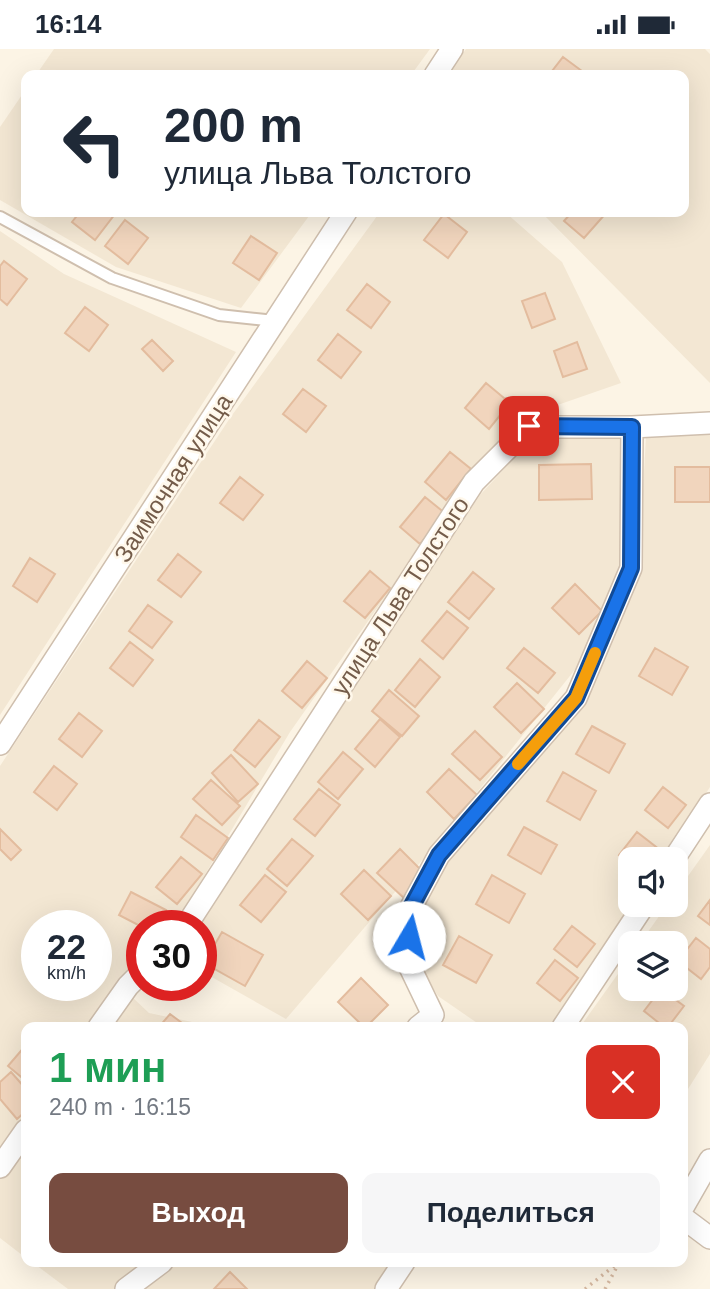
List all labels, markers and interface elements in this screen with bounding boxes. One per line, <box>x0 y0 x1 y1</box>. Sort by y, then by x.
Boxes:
text: 16:14 <box>35 9 102 39</box>
icon: left <box>49 98 140 189</box>
text: 200 m <box>164 98 303 152</box>
text: улица Льва Толстого <box>164 155 472 191</box>
street label: Заимочная улица <box>108 388 238 567</box>
pin <box>499 396 559 456</box>
icon: arrive <box>510 407 548 445</box>
street label: улица Льва Толстого <box>326 492 474 700</box>
map controls <box>618 847 688 1001</box>
button: sound <box>618 847 688 917</box>
position arrow <box>372 900 446 974</box>
speed limit sign: 30 <box>126 910 217 1001</box>
text: 22 <box>47 927 86 966</box>
button: layers <box>618 931 688 1001</box>
text: km/h <box>47 963 86 983</box>
text: 1 мин <box>49 1044 166 1091</box>
button: close <box>586 1045 660 1119</box>
text: 240 m · 16:15 <box>49 1094 191 1120</box>
button: Выход <box>49 1173 348 1253</box>
button: Поделиться <box>362 1173 660 1253</box>

